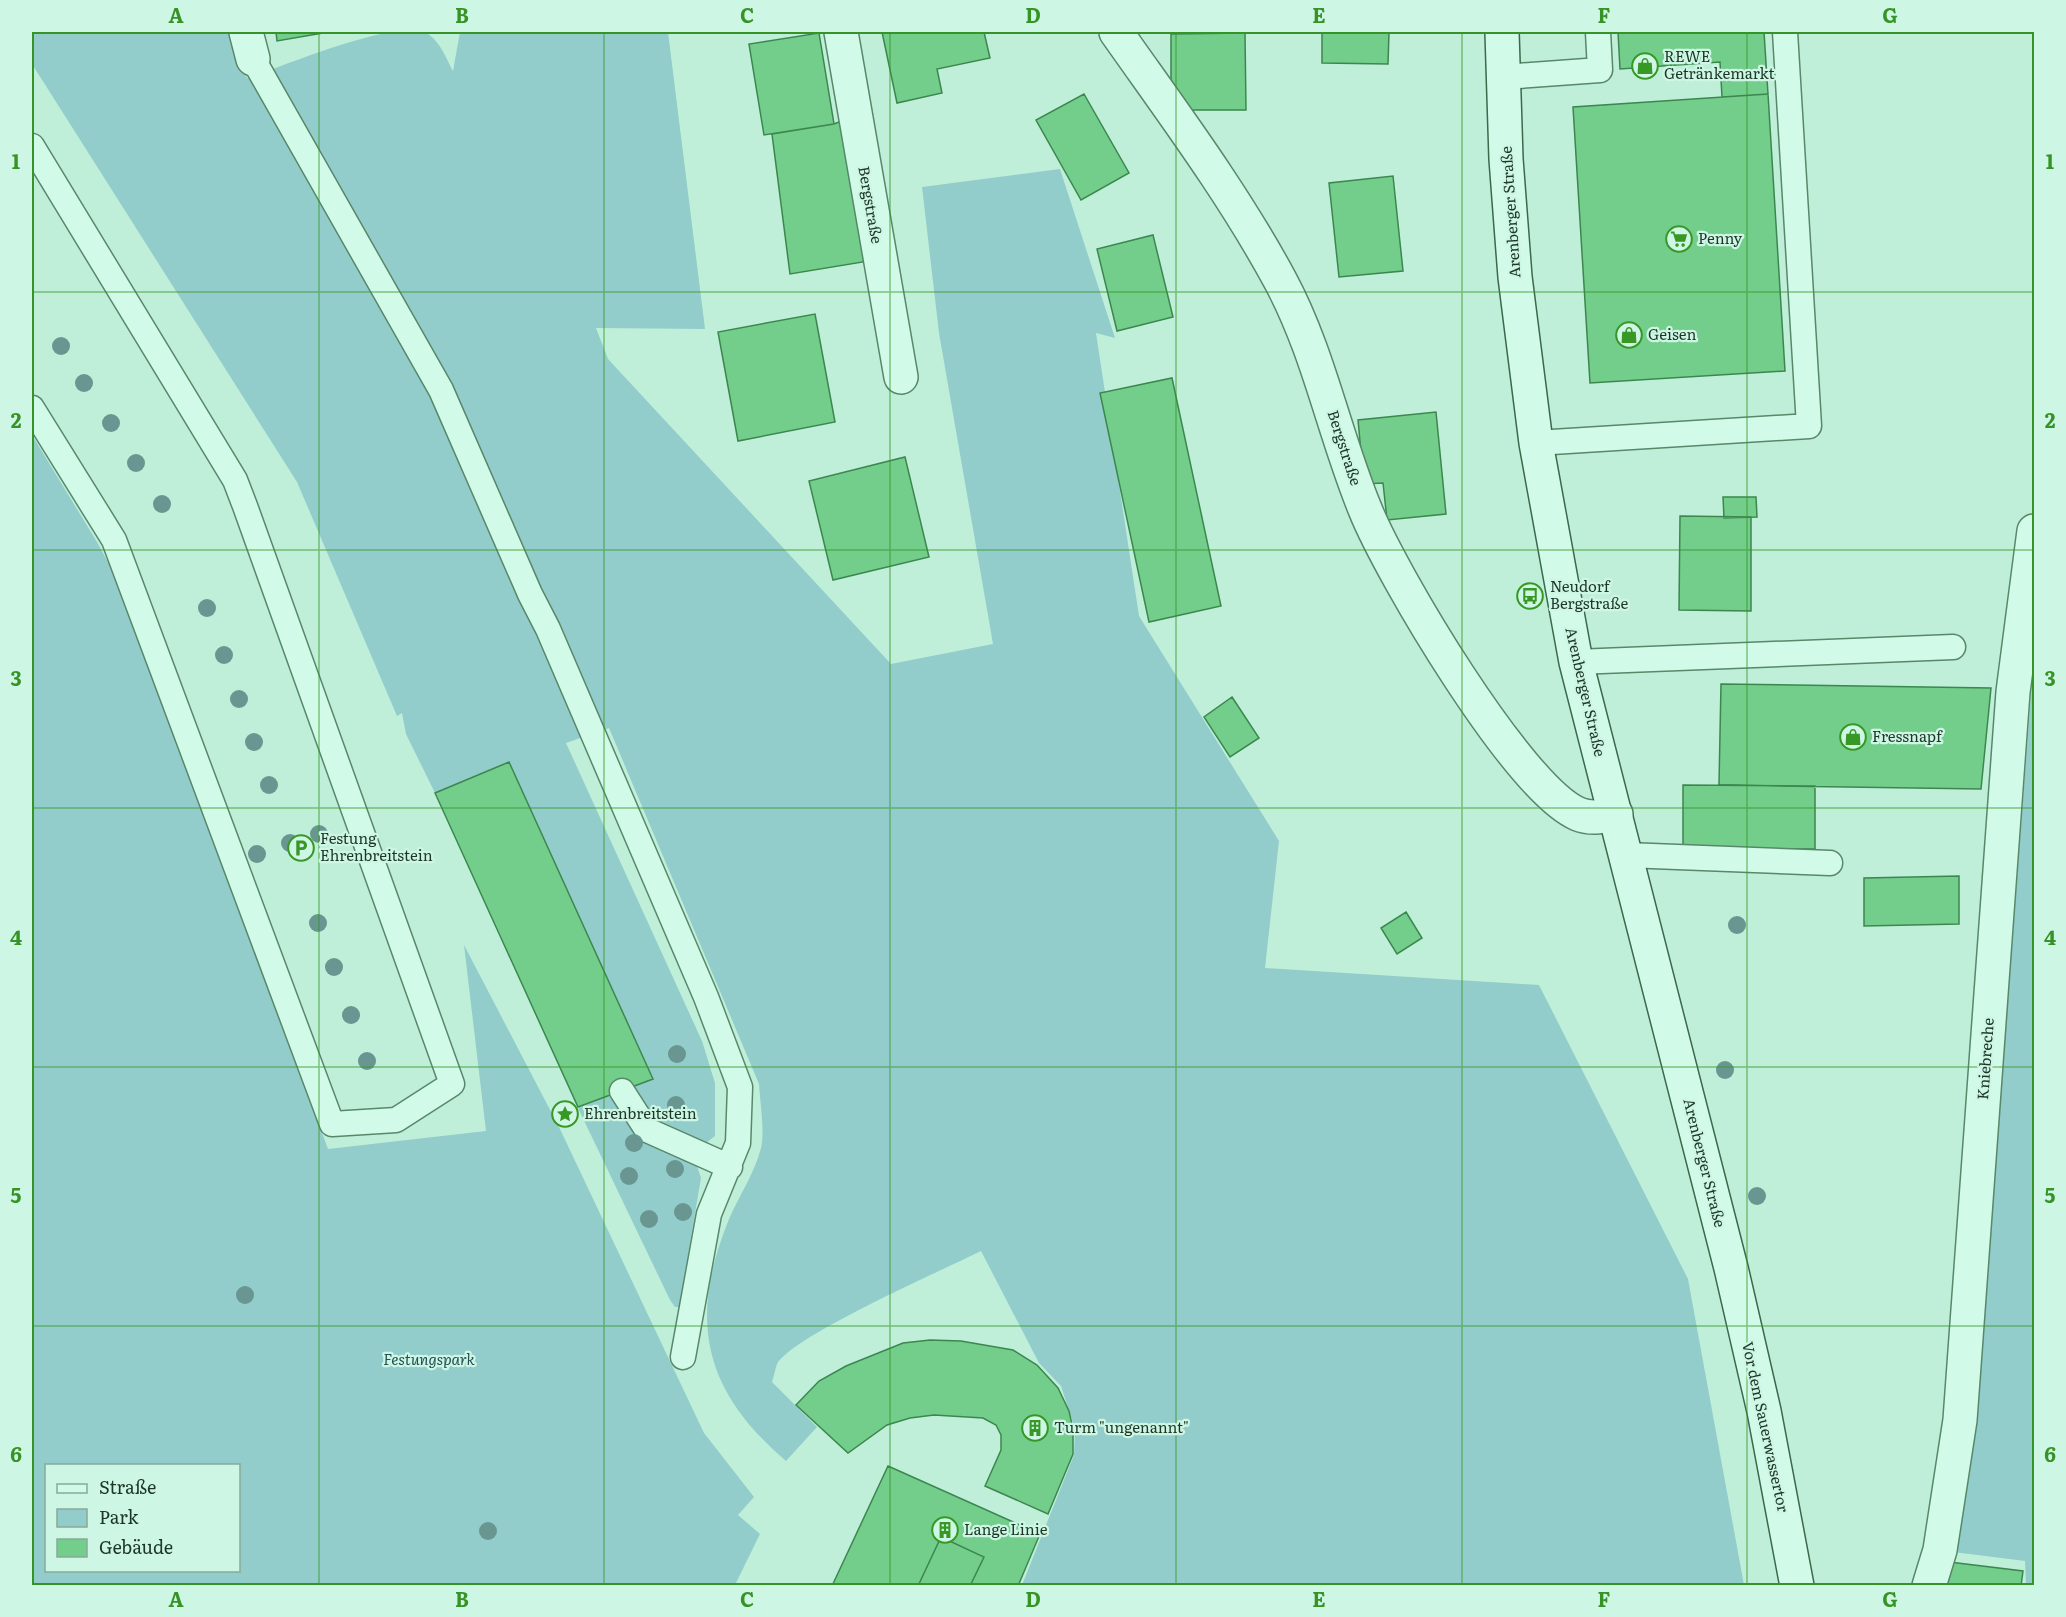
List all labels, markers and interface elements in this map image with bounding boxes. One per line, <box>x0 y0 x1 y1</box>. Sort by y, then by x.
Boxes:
text: A <box>168 0 184 29</box>
text: B <box>455 0 469 29</box>
text: C <box>740 0 754 29</box>
text: D <box>1025 0 1041 29</box>
text: E <box>1312 0 1326 29</box>
text: F <box>1598 0 1611 29</box>
text: G <box>1882 0 1898 29</box>
place label: REWE Getränkemarkt <box>1664 44 1775 84</box>
shop icon: REWE Getränkemarkt <box>1630 51 1660 81</box>
text: 1 <box>12 145 20 175</box>
street label: Arenberger Straße <box>1493 145 1526 279</box>
text: 1 <box>2046 145 2054 175</box>
street label: Bergstraße <box>853 164 890 245</box>
supermarket icon: Penny <box>1664 224 1694 254</box>
place label: Penny <box>1698 226 1743 249</box>
shop icon: Geisen <box>1614 320 1644 350</box>
place label: Geisen <box>1648 322 1696 345</box>
text: 2 <box>11 404 22 434</box>
text: 2 <box>2045 404 2056 434</box>
street label: Bergstraße <box>1322 407 1369 488</box>
place label: Neudorf Bergstraße <box>1550 574 1628 614</box>
bus stop icon: Neudorf Bergstraße <box>1515 581 1545 611</box>
street label: Arenberger Straße <box>1560 625 1613 759</box>
text: 3 <box>10 662 22 692</box>
text: 3 <box>2044 662 2056 692</box>
shop icon: Fressnapf <box>1838 722 1868 752</box>
place label: Fressnapf <box>1872 724 1943 747</box>
place label: Festung Ehrenbreitstein <box>320 826 433 866</box>
parking icon: Festung Ehrenbreitstein <box>286 833 316 863</box>
text: 4 <box>10 921 22 951</box>
text: 4 <box>2044 921 2056 951</box>
street label: Kniebreche <box>1970 1017 1999 1101</box>
street label: Arenberger Straße <box>1678 1096 1733 1230</box>
place icon: Ehrenbreitstein <box>550 1099 580 1129</box>
place label: Ehrenbreitstein <box>584 1101 697 1124</box>
text: 5 <box>11 1179 22 1209</box>
text: 5 <box>2045 1179 2056 1209</box>
street label: Vor dem Sauerwassertor <box>1737 1339 1796 1514</box>
park label: Festungspark <box>383 1347 475 1370</box>
building icon: Turm "ungenannt" <box>1020 1413 1050 1443</box>
place label: Turm "ungenannt" <box>1054 1415 1189 1438</box>
text: 6 <box>10 1438 22 1468</box>
text: 6 <box>2044 1438 2056 1468</box>
legend <box>45 1464 240 1572</box>
text: Straße <box>99 1473 156 1500</box>
text: Park <box>99 1503 140 1530</box>
building icon: Lange Linie <box>930 1515 960 1545</box>
place label: Lange Linie <box>964 1517 1048 1540</box>
text: Gebäude <box>99 1533 173 1560</box>
text: A <box>168 1583 184 1613</box>
text: B <box>455 1583 469 1613</box>
text: C <box>740 1583 754 1613</box>
text: D <box>1025 1583 1041 1613</box>
text: E <box>1312 1583 1326 1613</box>
text: F <box>1598 1583 1611 1613</box>
text: G <box>1882 1583 1898 1613</box>

